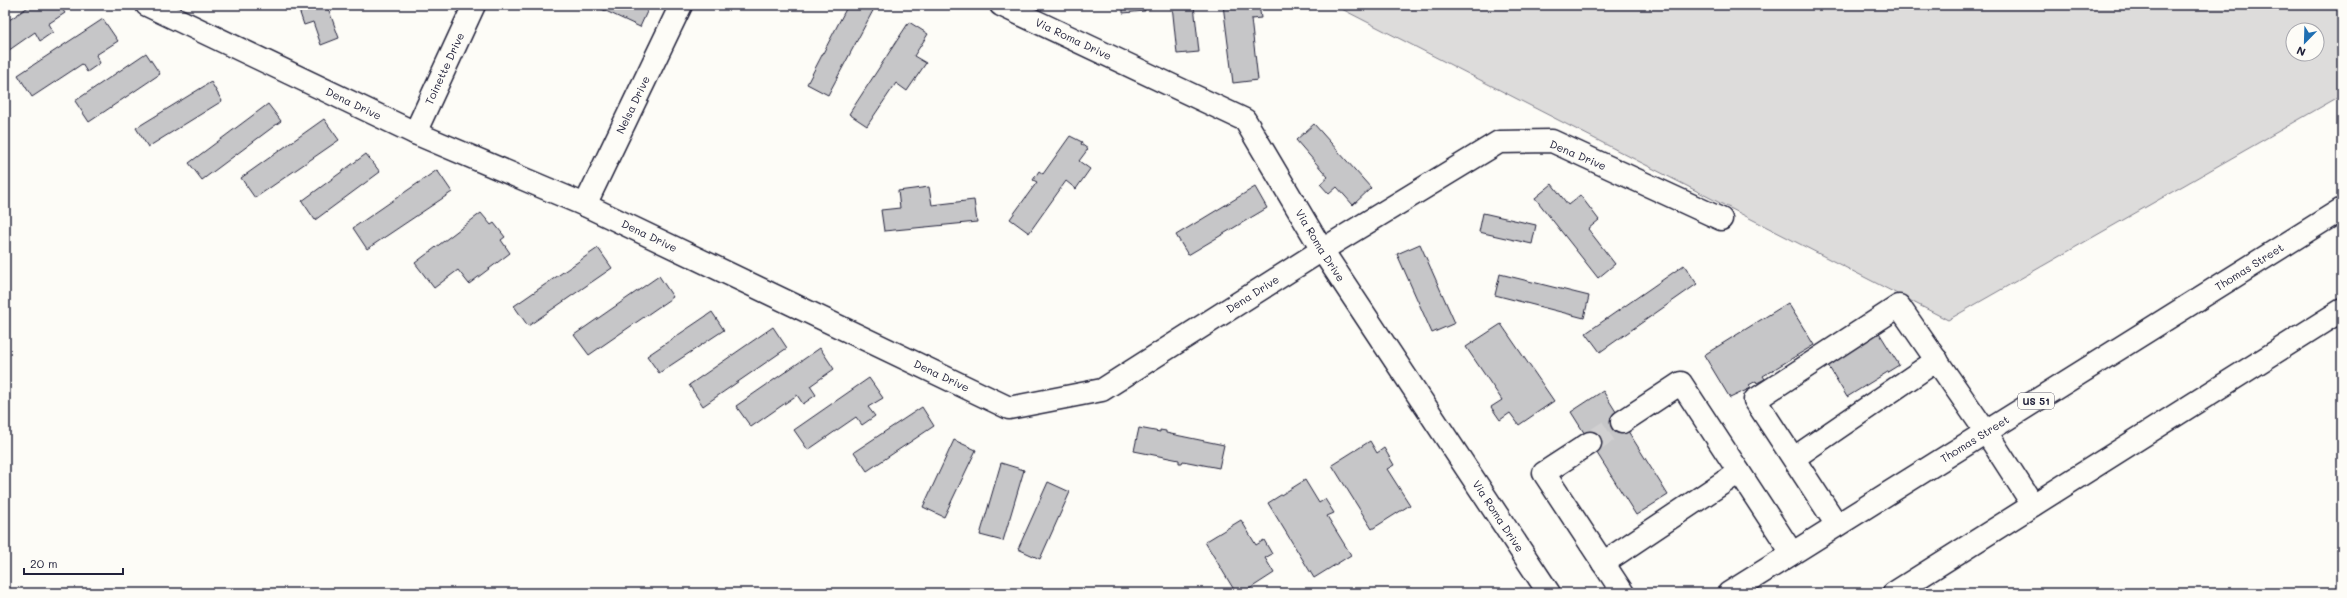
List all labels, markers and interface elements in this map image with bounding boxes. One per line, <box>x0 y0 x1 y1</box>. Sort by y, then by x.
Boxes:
street label: Via Roma Drive <box>1033 14 1114 63</box>
north arrow <box>2285 22 2325 62</box>
street label: Toinette Drive <box>421 30 468 107</box>
text: N <box>2294 43 2308 60</box>
street label: Nelsa Drive <box>612 73 653 136</box>
street label: Dena Drive <box>324 84 384 123</box>
street label: Dena Drive <box>1548 136 1609 173</box>
street label: Via Roma Drive <box>1292 206 1349 284</box>
street label: Dena Drive <box>619 216 680 255</box>
street label: Thomas Street <box>2212 239 2286 294</box>
street label: Dena Drive <box>1223 271 1282 316</box>
street label: Dena Drive <box>912 356 972 395</box>
road number: US 51 <box>2018 393 2054 409</box>
street label: Thomas Street <box>1937 411 2012 466</box>
street label: Via Roma Drive <box>1469 477 1528 555</box>
scale bar <box>24 550 123 576</box>
text: 20 m <box>30 555 58 571</box>

